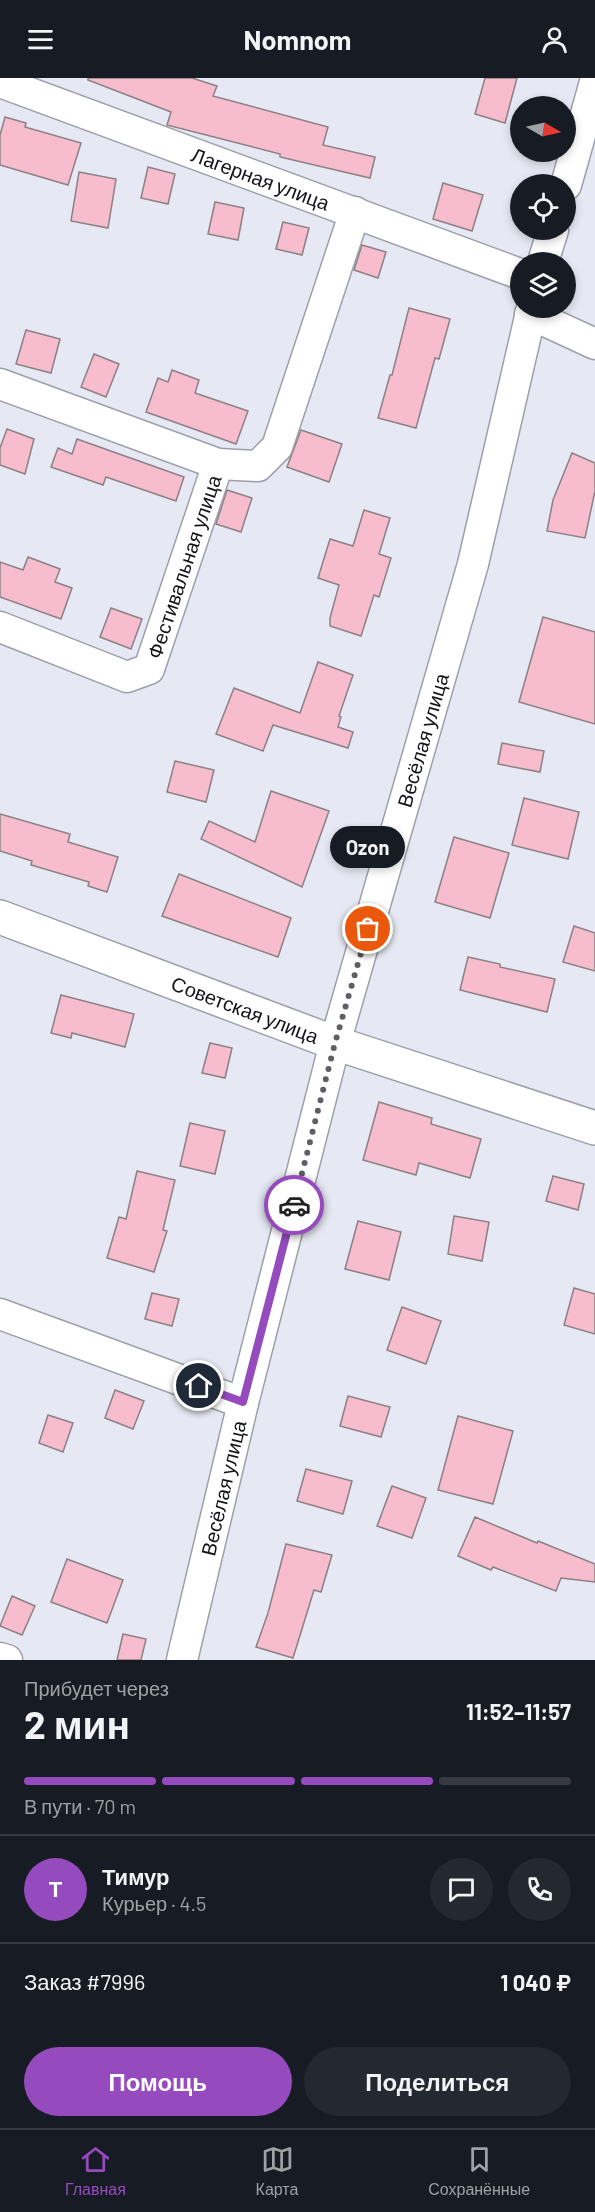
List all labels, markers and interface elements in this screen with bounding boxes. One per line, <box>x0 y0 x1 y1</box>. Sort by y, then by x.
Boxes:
icon: menu <box>24 23 57 56</box>
text: Nomnom <box>244 23 351 55</box>
icon: person <box>538 23 571 56</box>
north arrow <box>510 96 576 162</box>
map controls <box>510 96 576 318</box>
street label: Лагерная улица <box>188 142 334 215</box>
button: locate <box>510 174 576 240</box>
button: layers <box>510 252 576 318</box>
street label: Фестивальная улица <box>141 471 226 662</box>
street label: Весёлая улица <box>392 669 453 810</box>
callout: Ozon <box>330 827 406 869</box>
text: Ozon <box>346 835 389 859</box>
pin <box>342 903 393 954</box>
icon: bag <box>351 912 384 945</box>
street label: Советская улица <box>168 971 323 1048</box>
courier <box>264 1175 324 1235</box>
icon: car <box>278 1189 311 1222</box>
pin <box>173 1360 224 1411</box>
icon: home <box>182 1369 215 1402</box>
street label: Весёлая улица <box>195 1417 251 1558</box>
text: Прибудет через <box>24 1676 169 1700</box>
text: 11:52–11:57 <box>466 1698 571 1724</box>
text: 2 мин <box>24 1700 130 1747</box>
text: В пути · 70 m <box>24 1794 136 1818</box>
button: chat <box>430 1858 493 1921</box>
button: phone <box>508 1858 571 1921</box>
text: Тимур <box>102 1863 170 1889</box>
text: Т <box>49 1875 62 1901</box>
text: Курьер · 4.5 <box>102 1891 206 1915</box>
text: Заказ #7996 <box>24 1968 145 1994</box>
text: 1 040 ₽ <box>501 1969 571 1995</box>
button: Помощь <box>24 2047 292 2116</box>
button: Поделиться <box>304 2047 571 2116</box>
tab: Главная <box>65 2143 126 2199</box>
tab: Карта <box>256 2143 298 2199</box>
tab: Сохранённые <box>428 2143 530 2199</box>

